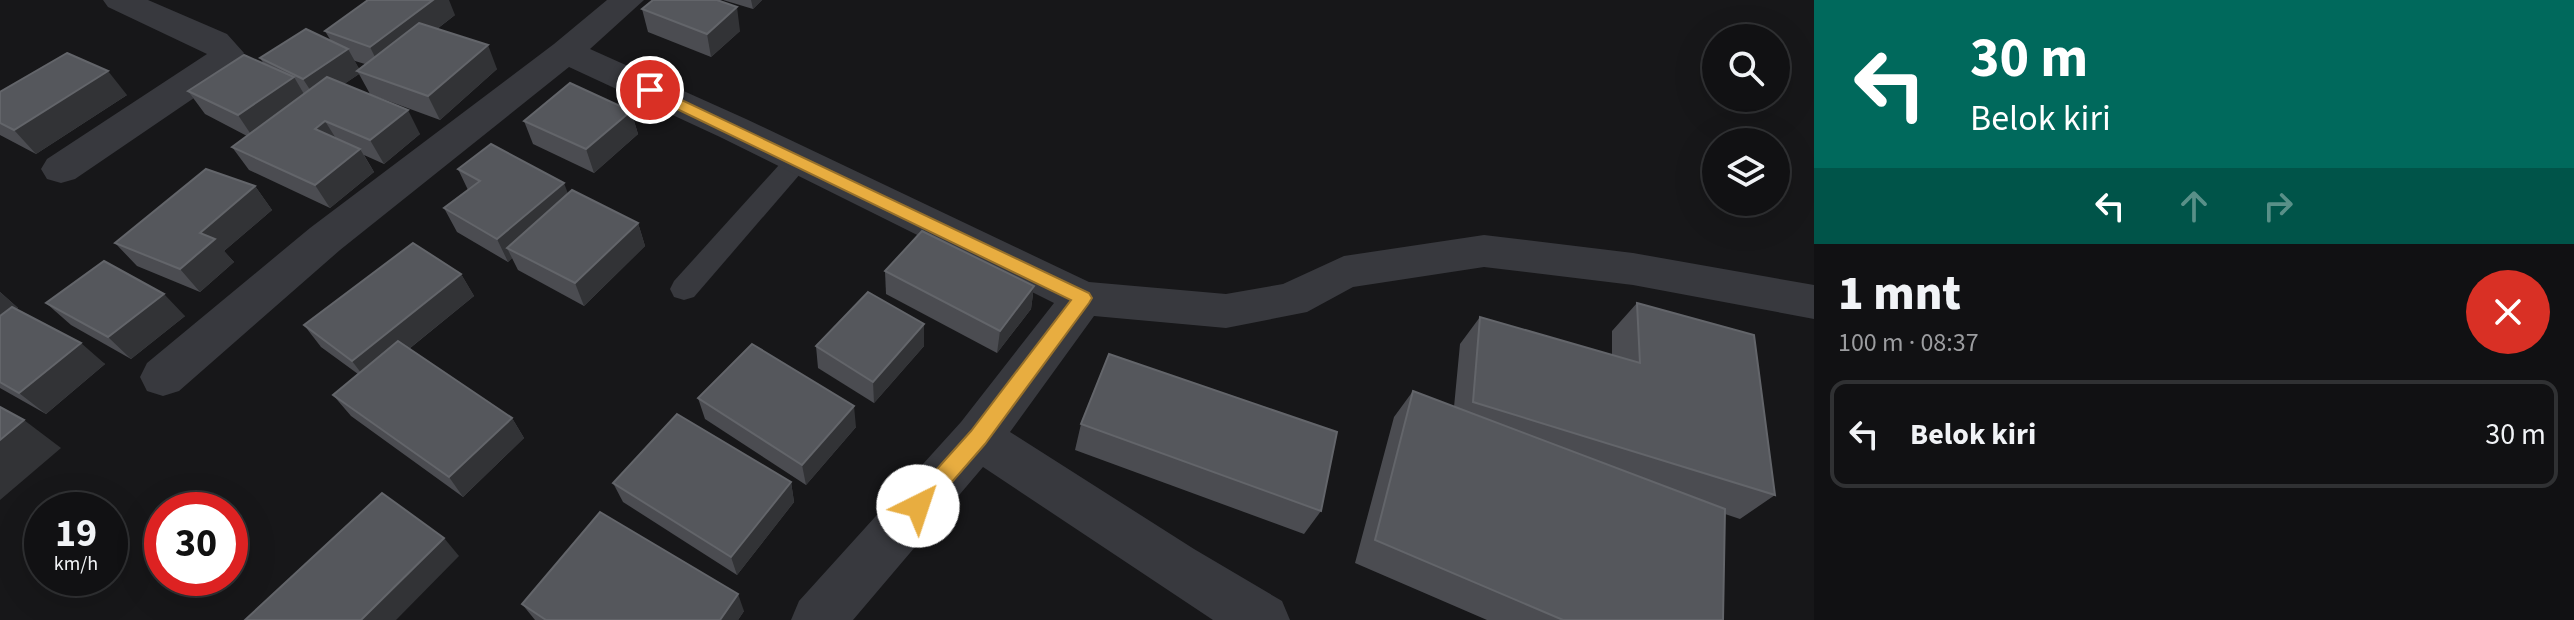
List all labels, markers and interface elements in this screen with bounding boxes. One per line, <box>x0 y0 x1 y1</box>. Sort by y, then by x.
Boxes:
text: 30 m <box>1970 19 2088 98</box>
map controls <box>1702 24 1790 216</box>
button: search <box>1702 24 1790 112</box>
icon: left <box>1838 32 1942 136</box>
pin <box>616 56 684 124</box>
icon: arrive <box>628 68 672 112</box>
text: Belok kiri <box>1970 93 2111 144</box>
button: layers <box>1702 128 1790 216</box>
icon: left <box>2088 184 2132 228</box>
icon: ahead <box>2172 184 2216 228</box>
icon: right <box>2256 184 2300 228</box>
text: 1 mnt <box>1838 260 1961 328</box>
button: close <box>2466 270 2550 354</box>
text: 100 m · 08:37 <box>1838 324 1979 361</box>
icon: left <box>1842 412 1886 456</box>
text: Belok kiri <box>1910 413 2036 456</box>
text: 30 m <box>2485 413 2546 456</box>
position arrow <box>876 464 960 548</box>
speed limit sign: 30 <box>144 492 248 596</box>
text: 19 <box>55 505 97 562</box>
text: km/h <box>54 550 98 578</box>

